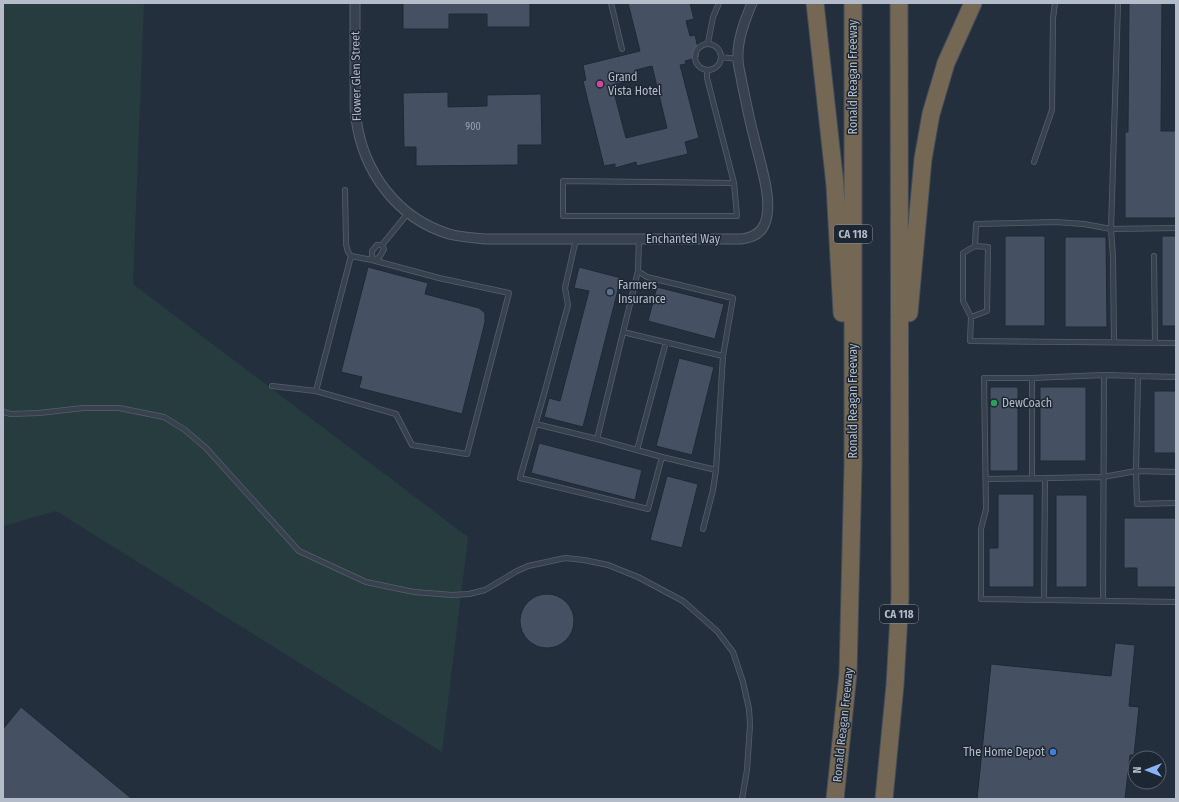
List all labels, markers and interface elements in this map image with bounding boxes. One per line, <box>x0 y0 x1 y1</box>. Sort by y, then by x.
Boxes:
street label: Ronald Reagan Freeway <box>846 19 860 134</box>
street label: Flower Glen Street <box>348 31 364 121</box>
place label: Grand Vista Hotel <box>608 70 661 98</box>
marker: Grand Vista Hotel <box>595 79 605 89</box>
house number: 900 <box>465 121 481 133</box>
road number: CA 118 <box>834 225 872 243</box>
street label: Enchanted Way <box>646 232 721 246</box>
place label: Farmers Insurance <box>618 278 666 306</box>
marker: Farmers Insurance <box>605 287 615 297</box>
street label: Ronald Reagan Freeway <box>846 343 860 458</box>
place label: DewCoach <box>1002 396 1052 410</box>
marker: DewCoach <box>989 398 999 408</box>
road number: CA 118 <box>880 605 918 623</box>
street label: Ronald Reagan Freeway <box>830 667 856 783</box>
place label: The Home Depot <box>963 745 1045 759</box>
marker: The Home Depot <box>1048 747 1058 757</box>
north arrow <box>1127 750 1167 790</box>
text: N <box>1131 767 1144 773</box>

